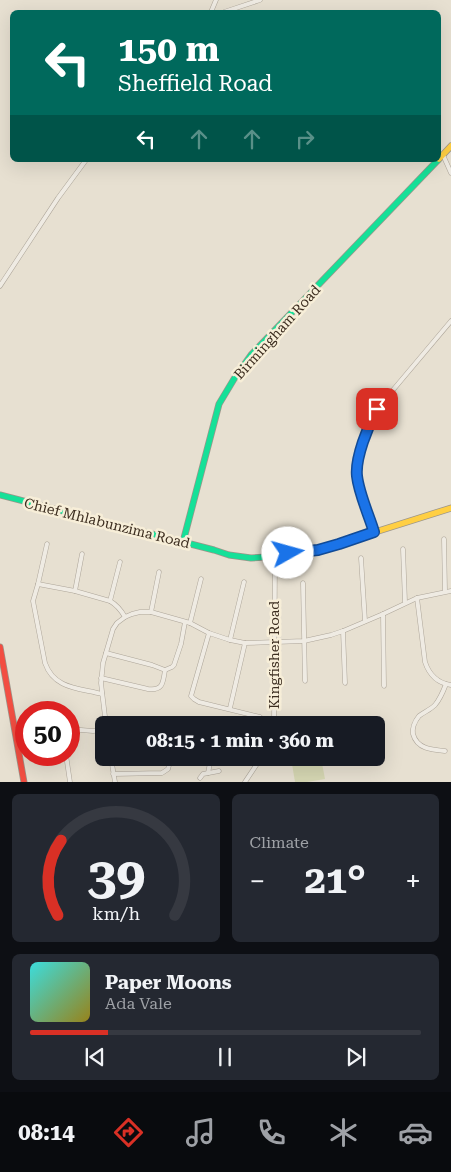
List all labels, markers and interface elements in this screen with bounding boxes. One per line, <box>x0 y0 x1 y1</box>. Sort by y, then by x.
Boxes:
text: 150 m <box>118 29 219 70</box>
icon: left <box>35 30 100 95</box>
text: Sheffield Road <box>118 71 272 96</box>
icon: left <box>132 125 160 153</box>
icon: ahead <box>185 125 213 153</box>
icon: ahead <box>238 125 266 153</box>
icon: right <box>291 125 319 153</box>
street label: Birmingham Road <box>231 282 323 382</box>
pin <box>356 388 398 430</box>
icon: arrive <box>363 395 391 423</box>
street label: Chief Mhlabunzima Road <box>22 495 192 551</box>
position arrow <box>261 526 313 578</box>
street label: Kingfisher Road <box>266 601 282 709</box>
speed limit sign: 50 <box>15 701 80 766</box>
text: 08:15 · 1 min · 360 m <box>146 729 334 752</box>
text: Climate <box>250 833 309 852</box>
text: 39 <box>87 846 145 907</box>
text: 21° <box>305 858 366 902</box>
text: − <box>250 865 265 898</box>
text: + <box>405 865 421 898</box>
text: km/h <box>92 903 140 924</box>
text: Paper Moons <box>105 971 232 994</box>
text: Ada Vale <box>105 994 172 1013</box>
icon: previous <box>81 1043 109 1071</box>
icon: pause <box>211 1043 239 1071</box>
icon: next <box>342 1043 370 1071</box>
icon: directions <box>111 1115 146 1150</box>
icon: music <box>183 1115 218 1150</box>
icon: phone <box>254 1115 289 1150</box>
icon: climate <box>326 1115 361 1150</box>
icon: car <box>398 1115 433 1150</box>
text: 08:14 <box>18 1120 74 1145</box>

